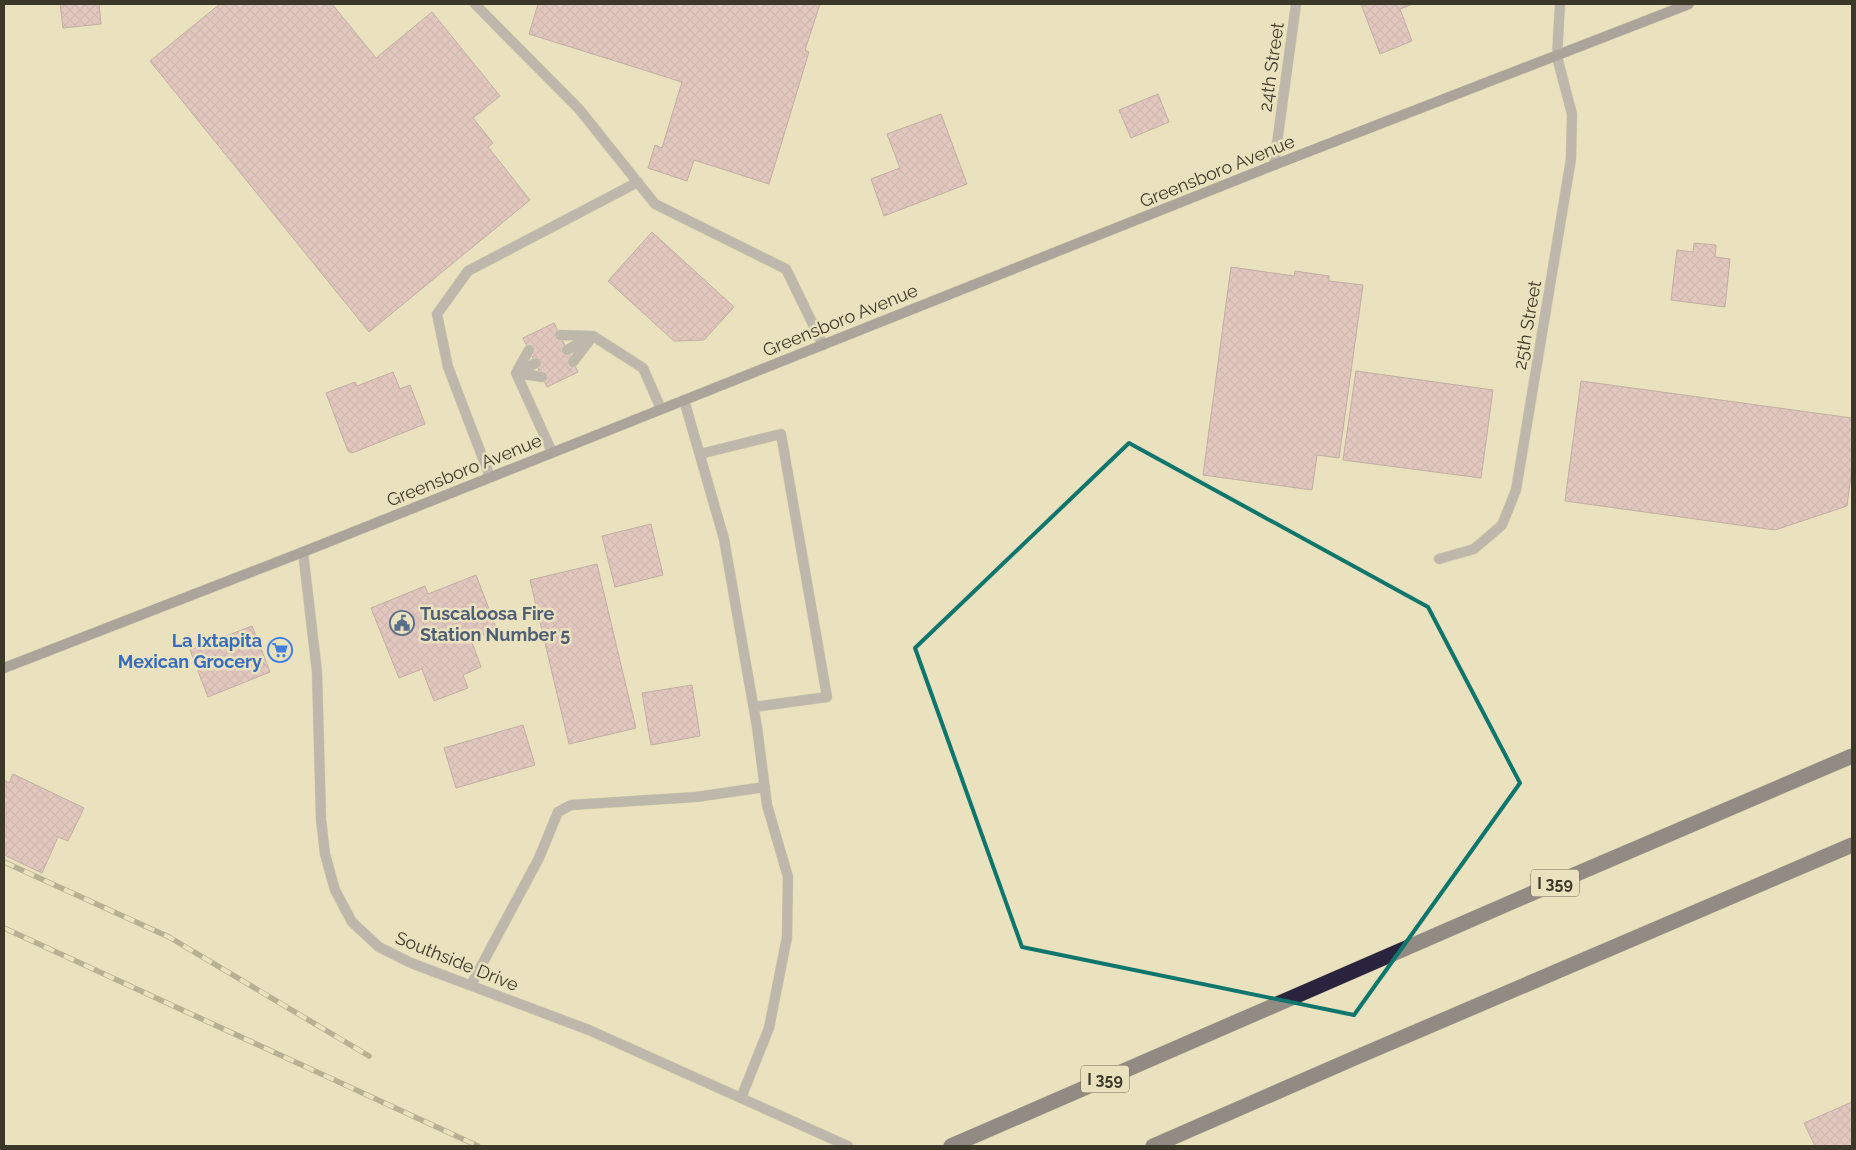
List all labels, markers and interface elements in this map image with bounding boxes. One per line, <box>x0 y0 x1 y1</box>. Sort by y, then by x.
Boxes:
street label: 24th Street <box>1254 21 1288 113</box>
street label: Greensboro Avenue <box>1137 130 1298 212</box>
street label: Greensboro Avenue <box>760 279 921 361</box>
street label: 25th Street <box>1509 279 1545 371</box>
street label: Greensboro Avenue <box>384 429 545 511</box>
place label: Tuscaloosa Fire Station Number 5 <box>420 603 570 645</box>
public building icon: Tuscaloosa Fire Station Number 5 <box>389 610 415 636</box>
place label: La Ixtapita Mexican Grocery <box>118 630 262 672</box>
supermarket icon: La Ixtapita Mexican Grocery <box>267 637 293 663</box>
road number: I 359 <box>1531 870 1579 896</box>
street label: Southside Drive <box>392 927 522 995</box>
road number: I 359 <box>1081 1066 1129 1092</box>

